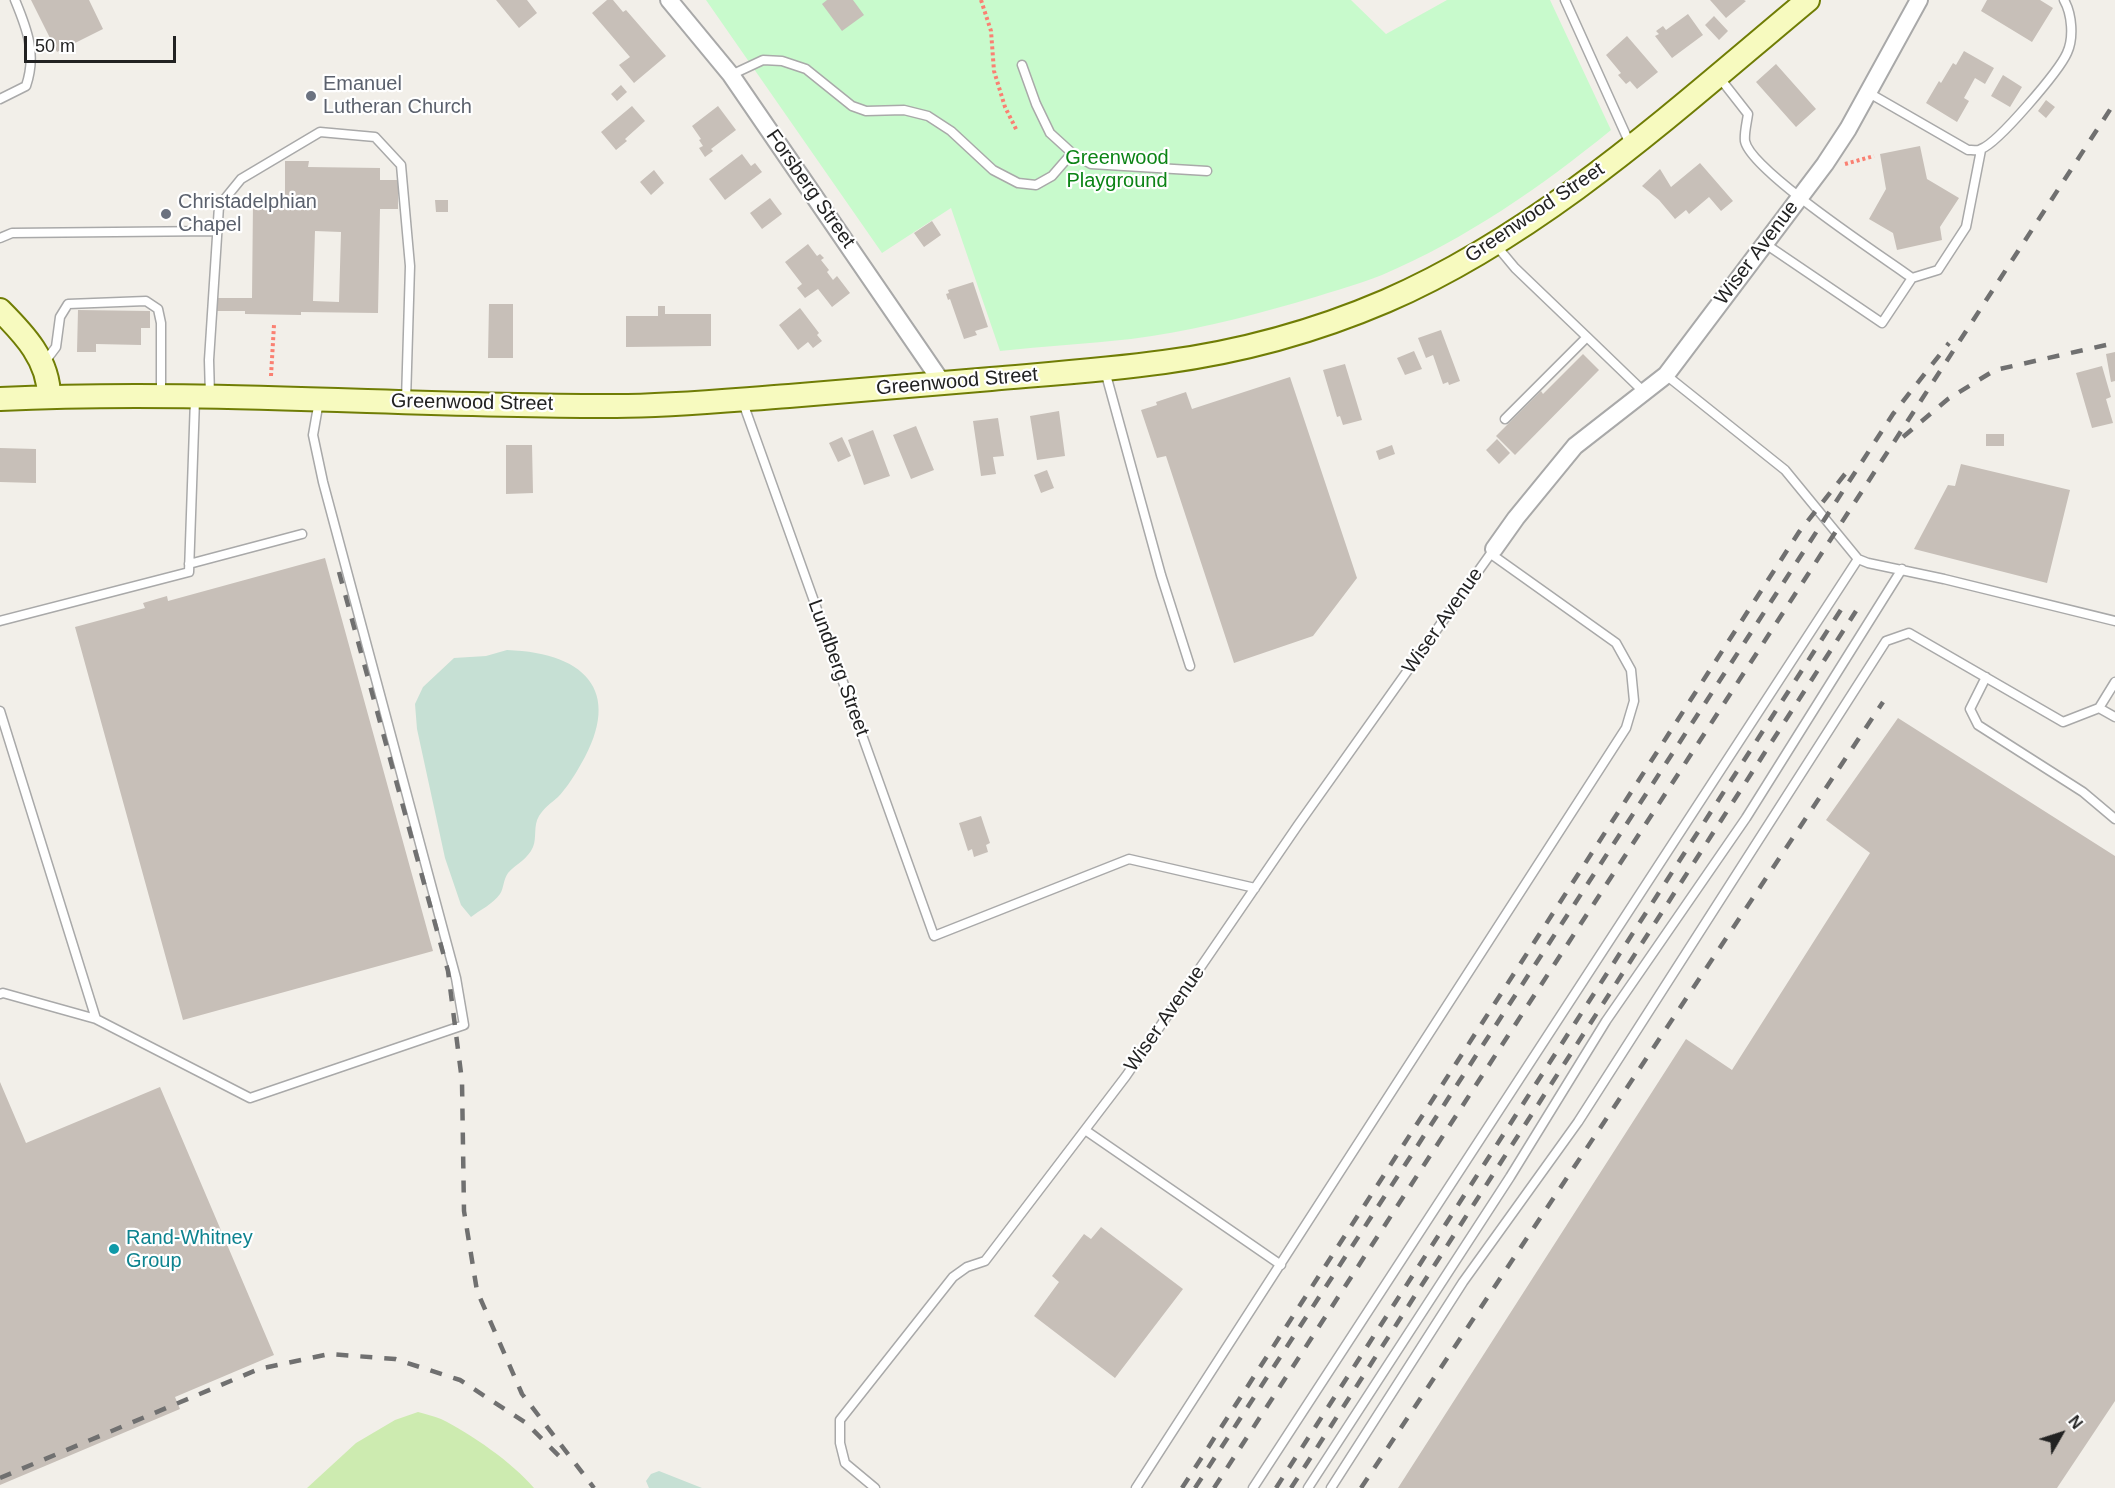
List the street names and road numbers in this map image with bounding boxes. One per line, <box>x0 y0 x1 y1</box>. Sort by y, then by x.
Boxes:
street label: Forsberg Street <box>760 125 860 253</box>
street label: Greenwood Street <box>1461 158 1609 268</box>
street label: Wiser Avenue <box>1710 196 1804 310</box>
street label: Greenwood Street <box>875 363 1039 401</box>
street label: Greenwood Street <box>391 390 553 416</box>
street label: Wiser Avenue <box>1398 563 1488 679</box>
street label: Lundberg Street <box>802 597 874 739</box>
street label: Wiser Avenue <box>1120 961 1210 1077</box>

